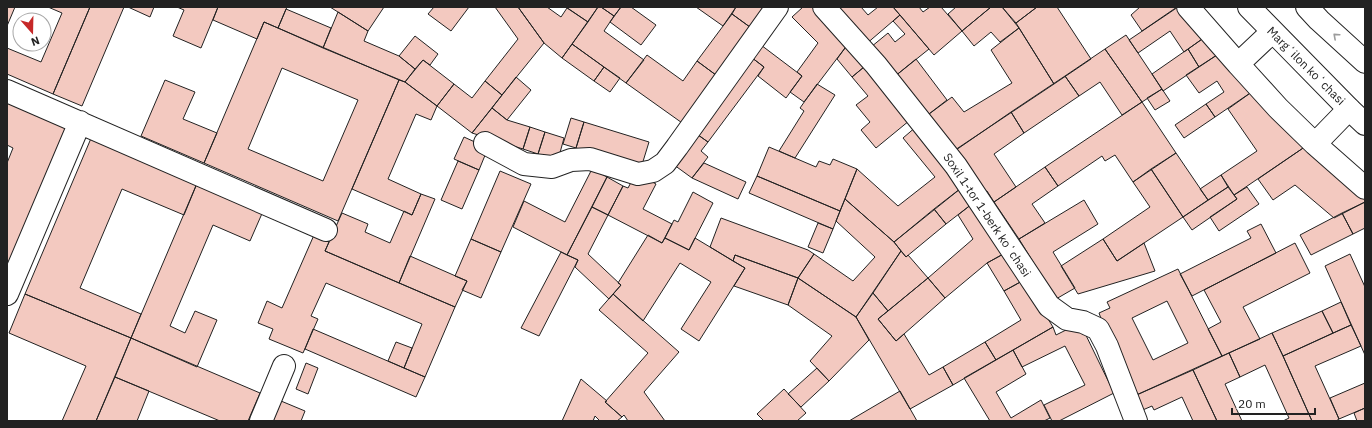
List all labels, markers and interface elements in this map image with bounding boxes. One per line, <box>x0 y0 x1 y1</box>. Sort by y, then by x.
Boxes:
north arrow <box>12 12 52 52</box>
street label: Margʻilon koʻchasi <box>1264 23 1349 108</box>
text: N <box>29 33 42 49</box>
one-way arrow <box>1333 33 1341 41</box>
street label: Soxil 1-tor 1-berk koʻchasi <box>940 150 1034 279</box>
scale bar <box>1232 390 1315 416</box>
text: 20 m <box>1238 396 1266 411</box>

